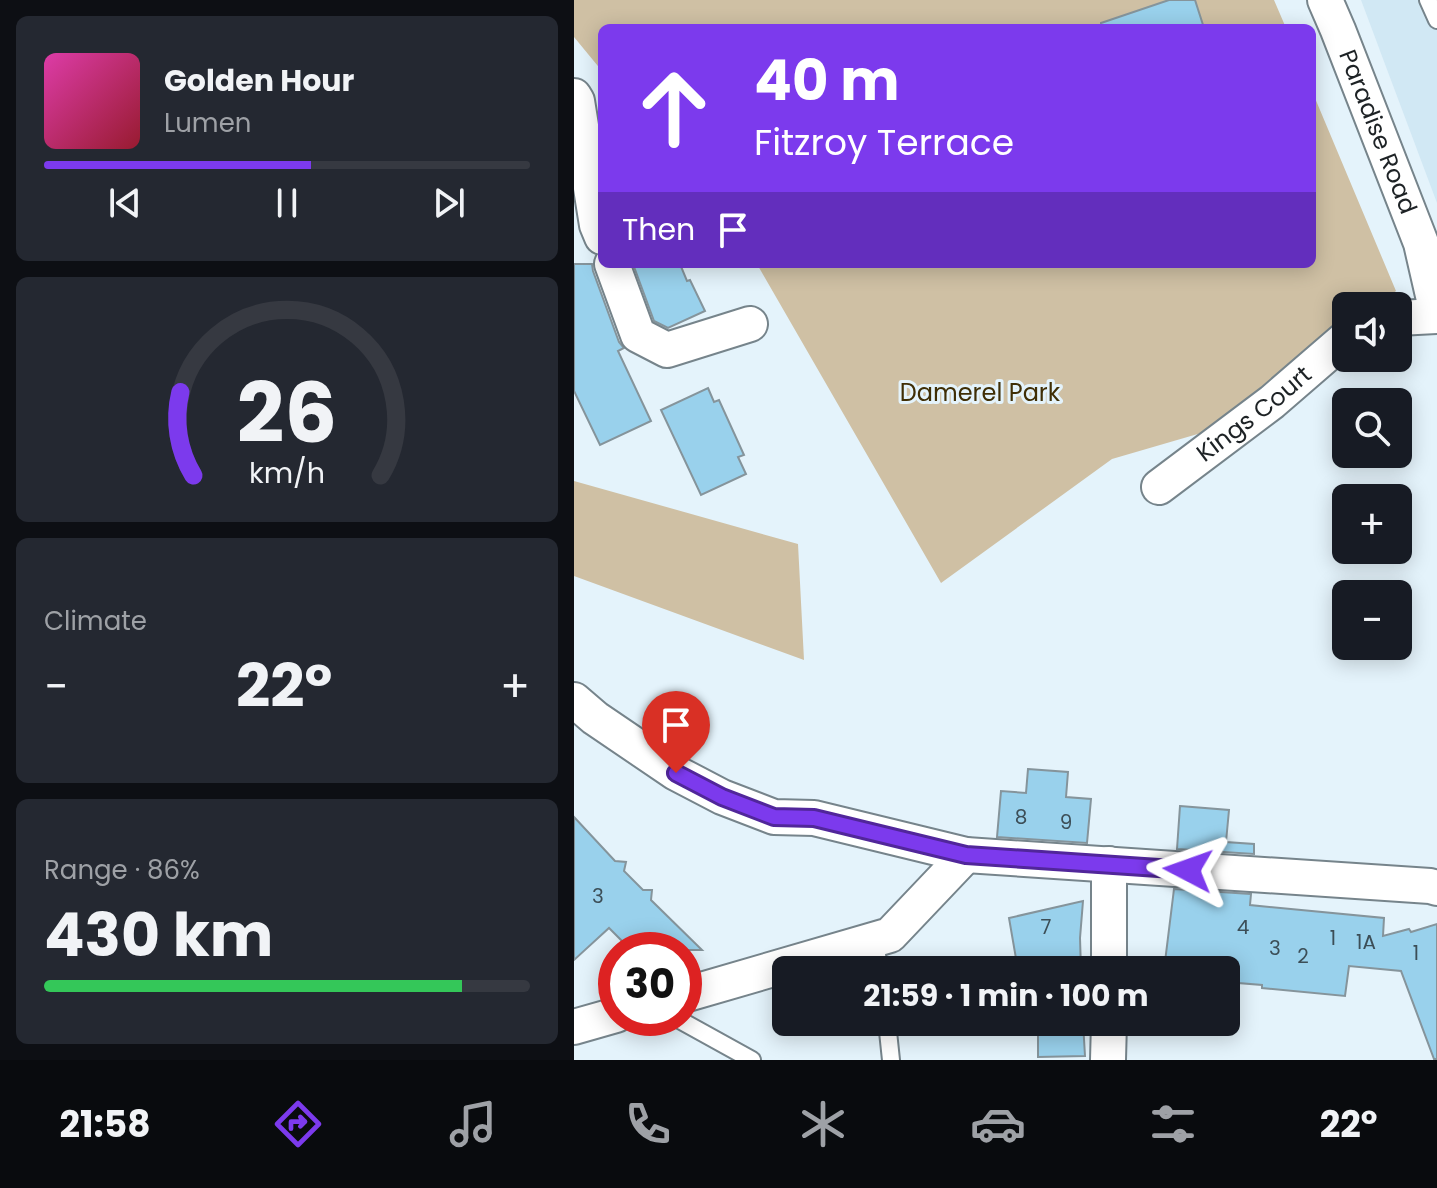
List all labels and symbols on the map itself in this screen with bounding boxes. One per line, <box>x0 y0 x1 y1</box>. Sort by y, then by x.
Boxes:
street label: Paradise Road <box>1331 45 1425 219</box>
street label: Kings Court <box>1190 358 1318 469</box>
park label: Damerel Park <box>900 376 1061 409</box>
pin <box>642 691 710 773</box>
house number: 8 <box>1015 803 1027 831</box>
house number: 9 <box>1060 808 1072 836</box>
position arrow <box>1146 828 1230 912</box>
house number: 3 <box>592 882 604 910</box>
house number: 7 <box>1041 913 1052 941</box>
house number: 4 <box>1237 913 1249 941</box>
house number: 1 <box>1330 924 1336 952</box>
house number: 1A <box>1356 928 1376 956</box>
speed limit sign: 30 <box>598 932 702 1036</box>
house number: 3 <box>1269 934 1281 962</box>
house number: 1 <box>1413 939 1419 967</box>
house number: 2 <box>1297 942 1309 970</box>

